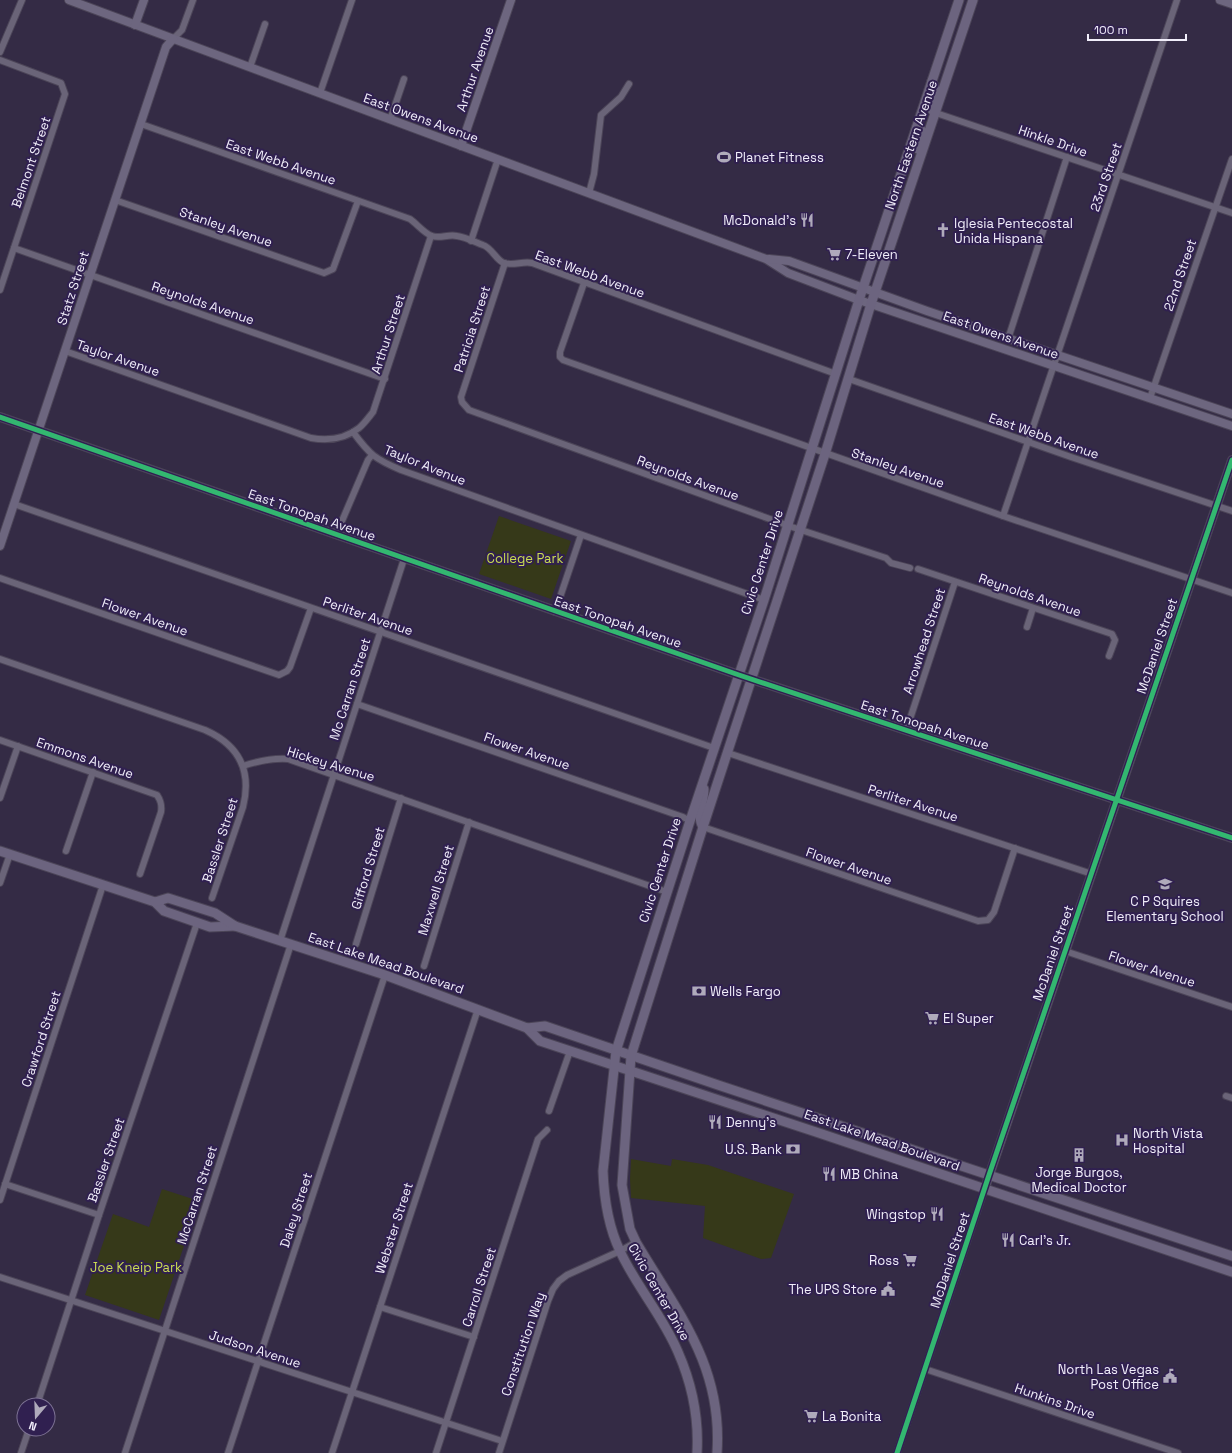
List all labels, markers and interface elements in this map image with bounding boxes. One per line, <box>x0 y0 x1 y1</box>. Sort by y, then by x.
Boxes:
scale bar <box>1088 16 1186 42</box>
text: 100 m <box>1094 22 1128 38</box>
street label: Arthur Avenue <box>452 24 498 114</box>
street label: North Eastern Avenue <box>881 78 941 212</box>
street label: East Owens Avenue <box>361 89 481 147</box>
street label: Belmont Street <box>7 114 55 210</box>
street label: Hinkle Drive <box>1016 121 1090 161</box>
street label: East Webb Avenue <box>224 135 338 189</box>
street label: 23rd Street <box>1086 140 1126 214</box>
sports icon: Planet Fitness <box>716 149 732 165</box>
place label: Planet Fitness <box>735 149 824 166</box>
street label: Stanley Avenue <box>177 203 275 251</box>
place label: McDonald's <box>723 212 796 229</box>
restaurant icon: McDonald's <box>799 212 815 228</box>
place label: Iglesia Pentecostal Unida Hispana <box>954 215 1073 247</box>
church icon: Iglesia Pentecostal Unida Hispana <box>935 222 951 238</box>
street label: 22nd Street <box>1160 237 1200 313</box>
street label: East Webb Avenue <box>533 246 647 302</box>
supermarket icon: 7-Eleven <box>826 246 842 262</box>
place label: 7-Eleven <box>845 246 898 263</box>
street label: Statz Street <box>53 249 93 327</box>
street label: Reynolds Avenue <box>149 277 257 329</box>
street label: Patricia Street <box>450 283 494 375</box>
street label: Arthur Street <box>367 292 409 376</box>
street label: East Owens Avenue <box>941 307 1061 363</box>
street label: Taylor Avenue <box>74 336 162 380</box>
street label: East Webb Avenue <box>987 409 1101 463</box>
street label: Taylor Avenue <box>381 441 469 489</box>
street label: Stanley Avenue <box>849 444 947 492</box>
street label: Reynolds Avenue <box>635 452 741 504</box>
street label: East Tonopah Avenue <box>246 485 378 545</box>
street label: Civic Center Drive <box>737 507 787 617</box>
park label: College Park <box>487 550 563 567</box>
street label: Reynolds Avenue <box>976 569 1084 621</box>
street label: Arrowhead Street <box>899 586 949 696</box>
street label: East Tonopah Avenue <box>552 592 684 652</box>
street label: Perliter Avenue <box>321 593 415 639</box>
street label: Flower Avenue <box>100 594 190 640</box>
street label: McDaniel Street <box>1133 596 1181 696</box>
street label: Mc Carran Street <box>325 636 375 742</box>
street label: East Tonopah Avenue <box>859 696 991 754</box>
street label: Flower Avenue <box>482 728 572 774</box>
street label: Emmons Avenue <box>34 733 136 783</box>
street label: Hickey Avenue <box>285 743 377 785</box>
street label: Perliter Avenue <box>866 780 960 826</box>
street label: Bassler Street <box>198 795 242 885</box>
street label: Civic Center Drive <box>635 815 685 925</box>
street label: Gifford Street <box>347 825 389 911</box>
street label: Maxwell Street <box>414 843 458 937</box>
street label: Flower Avenue <box>804 843 894 889</box>
school or university icon: C P Squires Elementary School <box>1157 876 1173 892</box>
place label: C P Squires Elementary School <box>1106 893 1224 925</box>
street label: McDaniel Street <box>1029 903 1077 1003</box>
street label: East Lake Mead Boulevard <box>306 928 466 998</box>
street label: Flower Avenue <box>1107 947 1197 991</box>
bank icon: Wells Fargo <box>691 983 707 999</box>
place label: Wells Fargo <box>710 983 781 1000</box>
street label: Crawford Street <box>17 989 65 1089</box>
supermarket icon: El Super <box>924 1010 940 1026</box>
place label: El Super <box>943 1010 994 1027</box>
street label: East Lake Mead Boulevard <box>802 1105 962 1175</box>
restaurant icon: Denny's <box>707 1114 723 1130</box>
place label: Denny's <box>726 1114 776 1131</box>
street label: Bassler Street <box>84 1115 128 1205</box>
place label: North Vista Hospital <box>1133 1125 1204 1157</box>
hospital icon: North Vista Hospital <box>1114 1132 1130 1148</box>
place label: U.S. Bank <box>725 1141 782 1158</box>
bank icon: U.S. Bank <box>785 1141 801 1157</box>
street label: McCarran Street <box>173 1143 221 1247</box>
building icon: Jorge Burgos, Medical Doctor <box>1071 1147 1087 1163</box>
place label: Jorge Burgos, Medical Doctor <box>1031 1164 1127 1196</box>
restaurant icon: MB China <box>821 1166 837 1182</box>
place label: MB China <box>840 1166 899 1183</box>
street label: Daley Street <box>276 1170 316 1250</box>
street label: Webster Street <box>371 1180 417 1276</box>
place label: Wingstop <box>866 1206 926 1223</box>
restaurant icon: Wingstop <box>929 1206 945 1222</box>
street label: McDaniel Street <box>926 1210 974 1310</box>
restaurant icon: Carl's Jr. <box>1000 1232 1016 1248</box>
place label: Carl's Jr. <box>1019 1232 1071 1249</box>
street label: Civic Center Drive <box>624 1240 694 1344</box>
street label: Carroll Street <box>458 1245 500 1329</box>
place label: Ross <box>869 1252 899 1269</box>
supermarket icon: Ross <box>902 1252 918 1268</box>
park label: Joe Kneip Park <box>90 1259 182 1276</box>
place label: The UPS Store <box>788 1281 877 1298</box>
public building icon: The UPS Store <box>880 1281 896 1297</box>
street label: Constitution Way <box>497 1290 549 1398</box>
street label: Judson Avenue <box>207 1326 303 1372</box>
place label: North Las Vegas Post Office <box>1058 1361 1159 1393</box>
public building icon: North Las Vegas Post Office <box>1162 1368 1178 1384</box>
street label: Hunkins Drive <box>1013 1379 1097 1423</box>
north arrow <box>16 1397 56 1437</box>
supermarket icon: La Bonita <box>803 1408 819 1424</box>
place label: La Bonita <box>822 1408 882 1425</box>
text: N <box>27 1419 39 1434</box>

